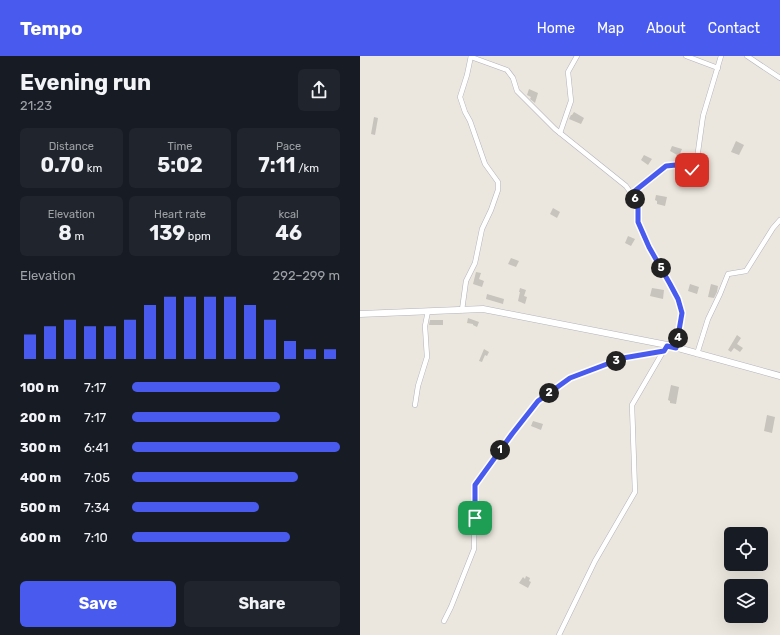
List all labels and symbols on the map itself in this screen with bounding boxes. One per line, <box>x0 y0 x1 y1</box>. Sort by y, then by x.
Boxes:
pin <box>675 153 709 187</box>
pin: 6 <box>625 189 645 209</box>
pin: 5 <box>651 258 671 278</box>
pin: 4 <box>668 328 688 348</box>
pin: 3 <box>606 351 626 371</box>
pin: 2 <box>539 383 559 403</box>
pin: 1 <box>490 440 510 460</box>
pin <box>458 501 492 535</box>

